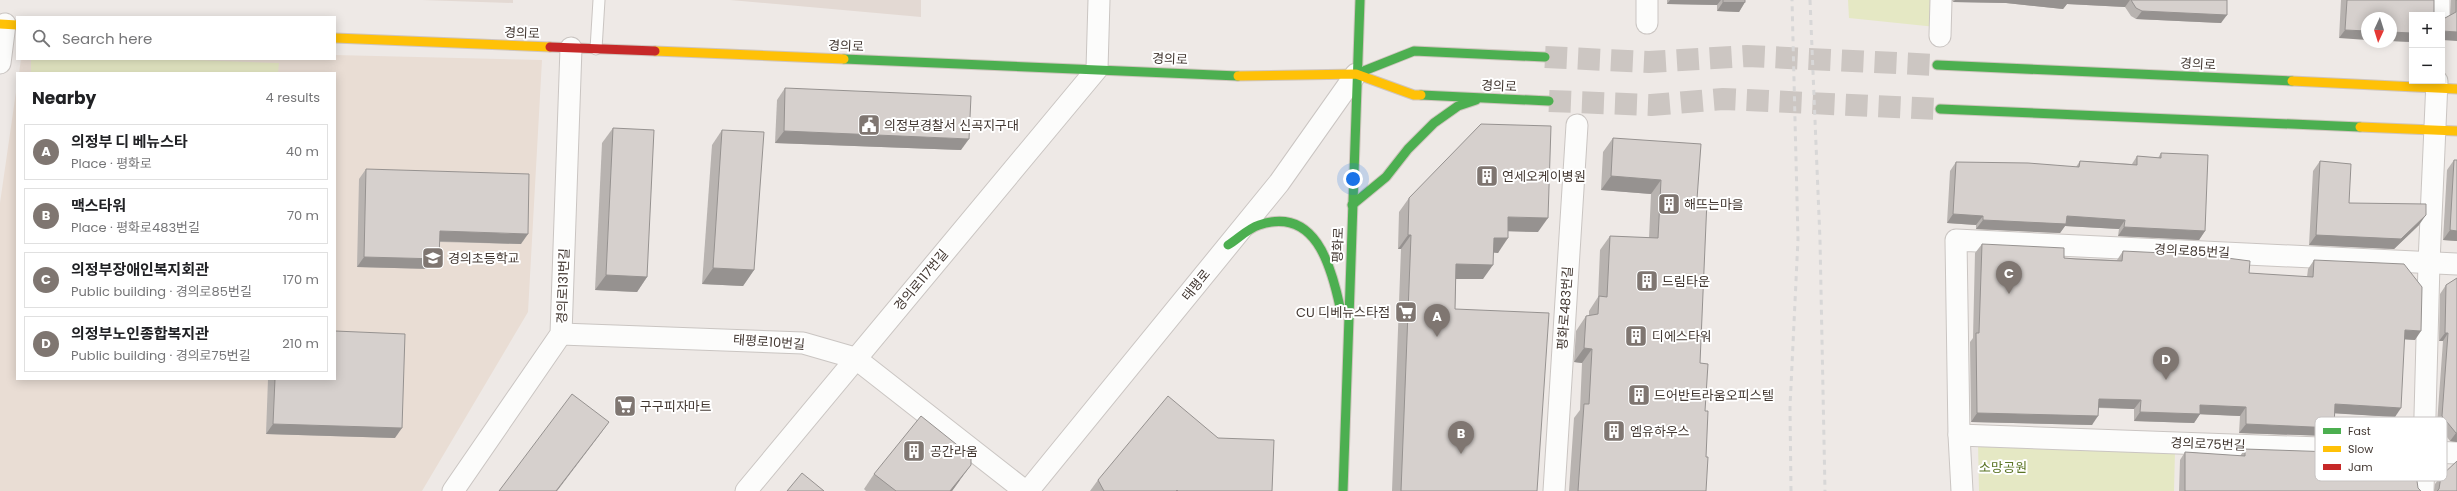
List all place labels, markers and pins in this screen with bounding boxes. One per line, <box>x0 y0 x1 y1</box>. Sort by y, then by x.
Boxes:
public building icon: 의정부경찰서 신곡지구대 <box>856 112 882 138</box>
place label: 의정부경찰서 신곡지구대 <box>884 116 1019 135</box>
building icon: 연세오케이병원 <box>1474 163 1500 189</box>
place label: 연세오케이병원 <box>1502 167 1586 186</box>
building icon: 해뜨는마을 <box>1656 191 1682 217</box>
place label: 해뜨는마을 <box>1684 195 1744 214</box>
school or university icon: 경의초등학교 <box>420 245 446 271</box>
place label: 경의초등학교 <box>448 249 520 268</box>
pin: C <box>1996 261 2022 294</box>
building icon: 드림타운 <box>1634 268 1660 294</box>
place label: 드림타운 <box>1662 272 1710 291</box>
supermarket icon: CU 디베뉴스타점 <box>1393 299 1419 325</box>
place label: CU 디베뉴스타점 <box>1296 303 1390 322</box>
pin: A <box>1424 304 1450 337</box>
building icon: 디에스타워 <box>1623 323 1649 349</box>
place label: 디에스타워 <box>1652 327 1712 346</box>
pin: D <box>2153 347 2179 380</box>
building icon: 드어반트라움오피스텔 <box>1626 382 1652 408</box>
place label: 드어반트라움오피스텔 <box>1654 386 1774 405</box>
supermarket icon: 구구피자마트 <box>612 393 638 419</box>
place label: 구구피자마트 <box>640 397 712 416</box>
building icon: 엠유하우스 <box>1601 418 1627 444</box>
pin: B <box>1448 421 1474 454</box>
place label: 엠유하우스 <box>1630 422 1690 441</box>
building icon: 공간라움 <box>901 438 927 464</box>
place label: 공간라움 <box>930 442 978 461</box>

